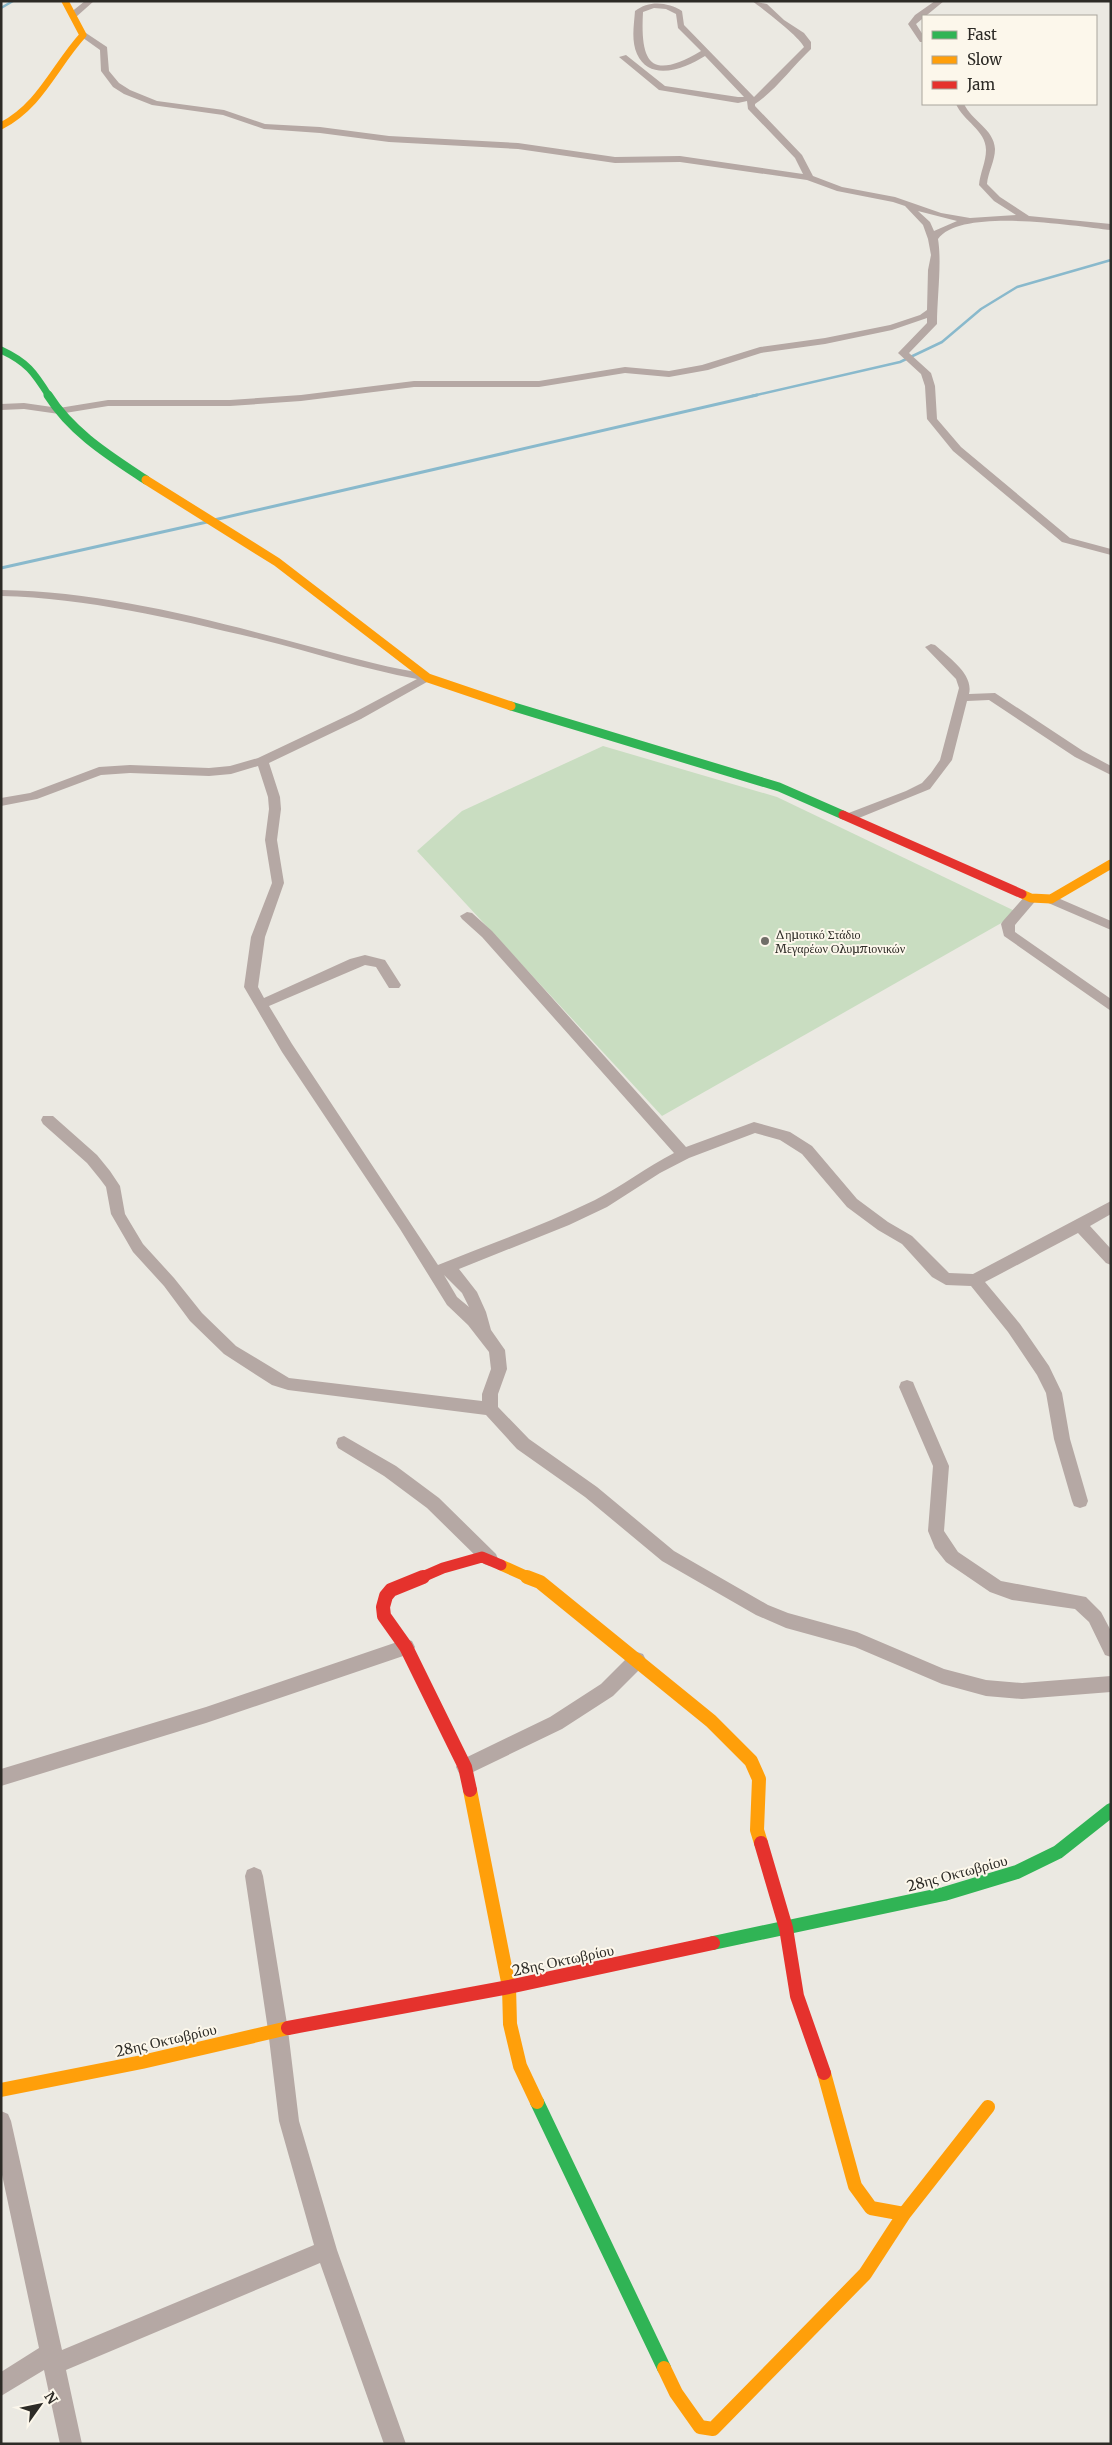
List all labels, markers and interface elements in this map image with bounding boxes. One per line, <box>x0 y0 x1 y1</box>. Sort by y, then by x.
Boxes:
legend <box>922 15 1097 105</box>
text: Fast <box>967 25 997 44</box>
text: Slow <box>967 50 1002 69</box>
text: Jam <box>966 75 995 94</box>
place label: Δημοτικό Στάδιο Μεγαρέων Ολυμπιονικών <box>775 927 906 956</box>
marker: Δημοτικό Στάδιο Μεγαρέων Ολυμπιονικών <box>759 935 771 947</box>
street label: 28ης Οκτωβρίου <box>905 1850 1009 1896</box>
street label: 28ης Οκτωβρίου <box>510 1940 616 1980</box>
street label: 28ης Οκτωβρίου <box>114 2019 218 2061</box>
north arrow <box>15 2380 65 2430</box>
text: N <box>40 2388 61 2407</box>

